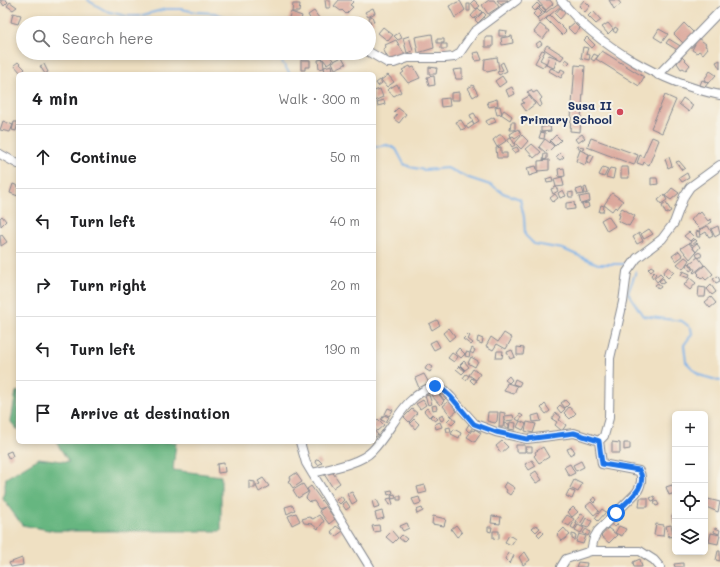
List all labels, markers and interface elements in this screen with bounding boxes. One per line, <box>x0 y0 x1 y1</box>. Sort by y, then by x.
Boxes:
search box <box>16 16 376 60</box>
icon: search <box>30 27 52 49</box>
text: Search here <box>62 28 153 48</box>
text: 4 min <box>32 87 78 109</box>
text: Walk · 300 m <box>278 90 360 107</box>
place label: Susa II Primary School <box>520 97 612 127</box>
marker: Susa II Primary School <box>615 107 625 117</box>
icon: ahead <box>32 146 54 168</box>
text: Continue <box>70 147 137 167</box>
text: 50 m <box>330 148 360 165</box>
icon: left <box>32 210 54 232</box>
text: Turn left <box>70 211 135 231</box>
text: 40 m <box>330 212 360 229</box>
icon: right <box>32 274 54 296</box>
text: Turn right <box>70 275 147 295</box>
text: 20 m <box>330 276 360 293</box>
icon: left <box>32 338 54 360</box>
text: Turn left <box>70 339 135 359</box>
text: 190 m <box>324 340 360 357</box>
route end <box>426 377 444 395</box>
icon: arrive <box>32 402 54 424</box>
text: Arrive at destination <box>70 403 230 423</box>
map controls <box>672 411 708 555</box>
button: + <box>672 411 708 447</box>
button: − <box>672 447 708 483</box>
button: locate <box>672 483 708 519</box>
route start <box>607 504 625 522</box>
button: layers <box>672 519 708 555</box>

